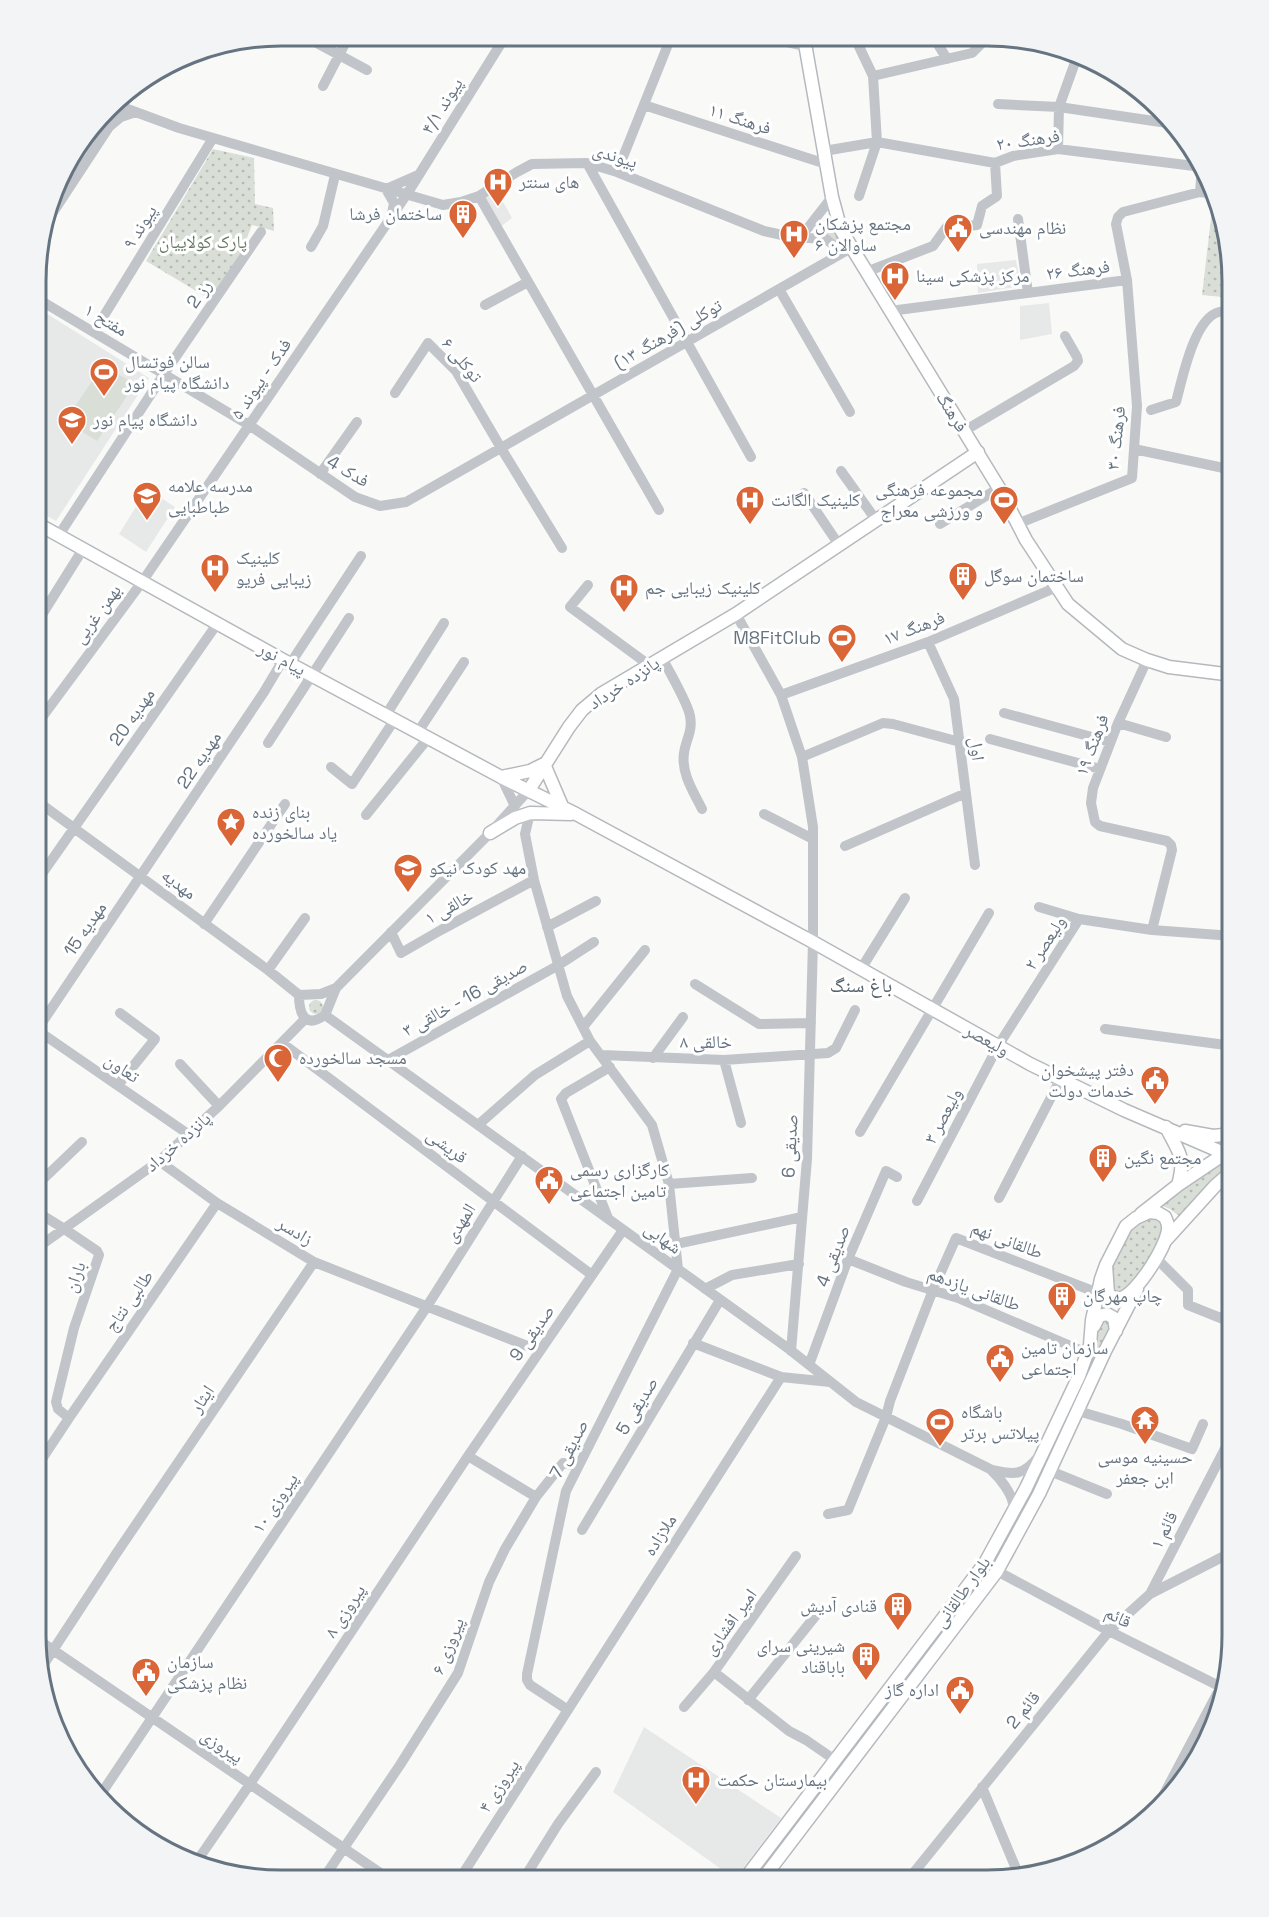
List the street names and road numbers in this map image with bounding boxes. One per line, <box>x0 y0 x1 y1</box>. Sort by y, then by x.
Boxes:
street label: پیوند ۴/۱ <box>415 73 468 138</box>
street label: فرهنگ ۱۱ <box>706 98 774 139</box>
street label: فرهنگ ٢٠ <box>995 124 1061 155</box>
street label: پیوندی <box>590 138 640 173</box>
street label: پیوند ۹ <box>117 201 162 253</box>
street label: فرهنگ ۲۶ <box>1045 254 1111 285</box>
street label: رز 2 <box>181 275 216 312</box>
street label: توکلی (فرهنگ ۱۳) <box>610 293 726 374</box>
street label: مفتح ۱ <box>80 298 132 342</box>
street label: توکلی ۶ <box>437 333 488 387</box>
street label: فدک - پیوند ۵ <box>225 334 296 424</box>
street label: فرهنگ <box>931 387 974 436</box>
street label: فرهنگ ۳۰ <box>1101 405 1130 471</box>
street label: فدک 4 <box>323 449 373 492</box>
street label: بهمن غربی <box>67 579 126 648</box>
street label: فرهنگ ۱۷ <box>880 605 948 650</box>
street label: پیام نور <box>253 636 310 682</box>
street label: پانزده خرداد <box>584 651 664 714</box>
street label: مهدیه 20 <box>104 684 160 750</box>
street label: فرهنگ ۱۹ <box>1069 711 1114 779</box>
street label: مهدیه 22 <box>171 727 226 793</box>
street label: اول <box>965 736 990 762</box>
street label: مهدیه <box>157 863 201 904</box>
street label: خالقی ١ <box>420 884 477 929</box>
street label: مهدیه 15 <box>58 897 111 960</box>
street label: ولیعصر ٢ <box>1019 911 1071 974</box>
street label: صدیقی 16 - خالقی ۳ <box>398 954 531 1041</box>
street label: ولیعصر <box>960 1018 1014 1061</box>
street label: خالقی ۸ <box>680 1030 732 1053</box>
street label: تعاون <box>100 1048 144 1088</box>
street label: ولیعصر ٣ <box>918 1084 967 1148</box>
street label: پانزده خرداد <box>140 1107 216 1177</box>
street label: صدیقی 6 <box>776 1113 803 1178</box>
street label: قریشی <box>422 1123 472 1168</box>
street label: المهدی <box>439 1199 480 1247</box>
street label: زادسر <box>272 1210 317 1250</box>
street label: طالقانی نهم <box>968 1215 1046 1265</box>
street label: شهابی <box>640 1216 686 1259</box>
street label: صدیقی 4 <box>810 1222 855 1290</box>
street label: باران <box>58 1258 91 1295</box>
street label: طالقانی یازدهم <box>924 1261 1024 1317</box>
street label: طالبی نتاج <box>99 1265 159 1337</box>
street label: صدیقی 9 <box>504 1300 559 1365</box>
street label: صدیقی 5 <box>610 1373 663 1439</box>
street label: ایثار <box>184 1380 219 1418</box>
street label: صدیقی 7 <box>544 1415 593 1482</box>
street label: پیروزی ١٠ <box>246 1468 303 1537</box>
street label: قائم ١ <box>1144 1507 1184 1553</box>
street label: ملازاده <box>638 1510 682 1560</box>
street label: بلوار طالقانی <box>928 1551 995 1632</box>
street label: پیروزی ٨ <box>319 1580 370 1642</box>
street label: امیر افشاری <box>698 1584 762 1660</box>
street label: قائم <box>1101 1600 1135 1634</box>
street label: پیروزی ۶ <box>426 1614 469 1678</box>
street label: قائم 2 <box>1000 1686 1046 1734</box>
street label: پیروزی <box>197 1723 248 1768</box>
street label: پیروزی ۴ <box>473 1755 524 1817</box>

